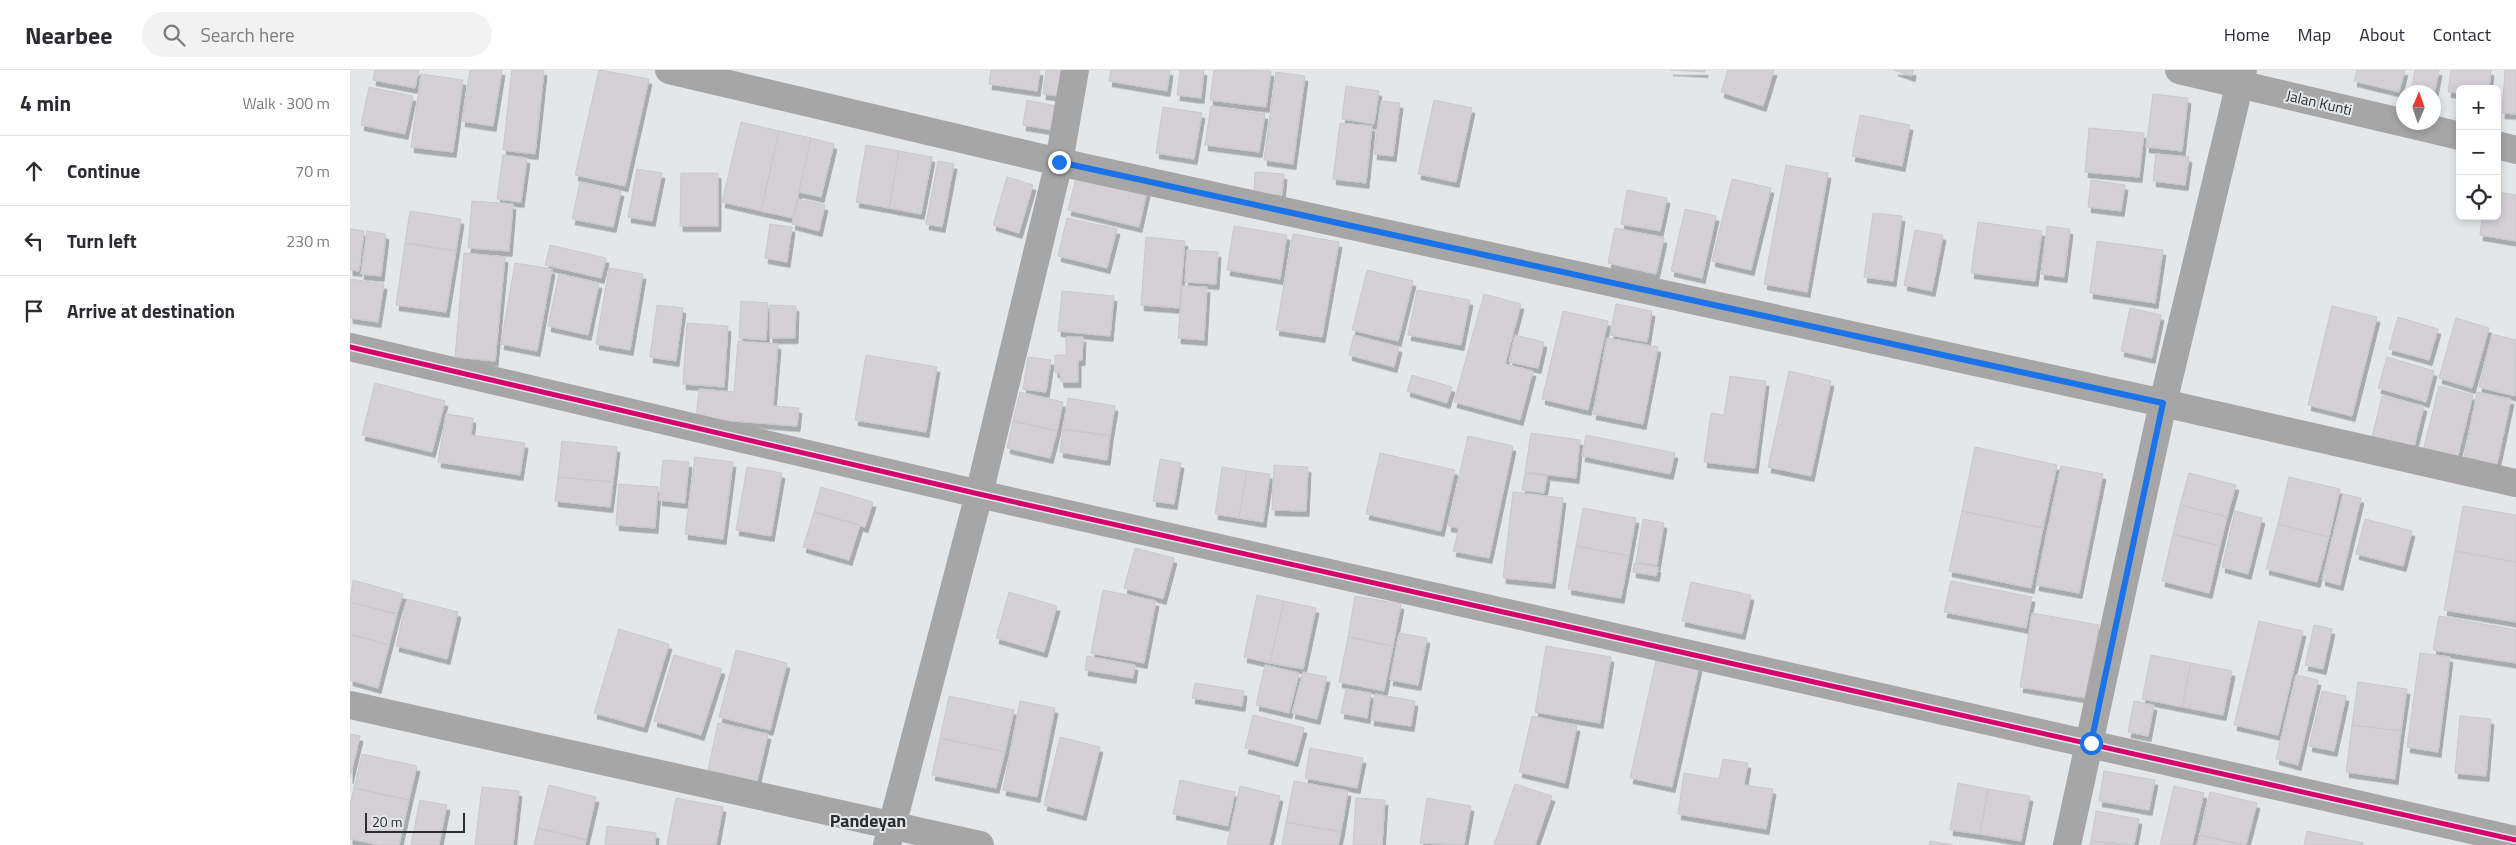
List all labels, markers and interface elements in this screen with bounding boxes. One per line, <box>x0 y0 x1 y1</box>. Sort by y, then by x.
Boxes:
search box <box>142 12 492 57</box>
text: Nearbee <box>25 17 112 53</box>
text: Search here <box>200 20 295 49</box>
icon: search <box>160 21 188 49</box>
text: Home <box>2224 21 2270 48</box>
text: Map <box>2298 21 2331 48</box>
text: About <box>2359 21 2405 48</box>
text: Contact <box>2433 21 2491 48</box>
street label: Jalan Kunti <box>2284 84 2354 121</box>
north arrow <box>2396 85 2441 130</box>
map controls <box>2456 85 2501 220</box>
button: + <box>2456 85 2501 130</box>
text: 4 min <box>20 87 71 119</box>
text: Walk · 300 m <box>242 91 330 115</box>
button: − <box>2456 130 2501 175</box>
route end <box>1048 151 1071 174</box>
text: Continue <box>67 156 140 185</box>
icon: ahead <box>20 157 48 185</box>
text: 70 m <box>295 159 330 183</box>
button: locate <box>2456 175 2501 220</box>
text: Turn left <box>67 226 137 255</box>
icon: left <box>20 227 48 255</box>
text: 230 m <box>286 229 330 253</box>
text: Arrive at destination <box>67 296 235 325</box>
icon: arrive <box>20 297 48 325</box>
route start <box>2080 732 2103 755</box>
district label: Pandeyan <box>830 807 906 834</box>
scale bar <box>365 810 465 833</box>
text: 20 m <box>372 811 402 832</box>

